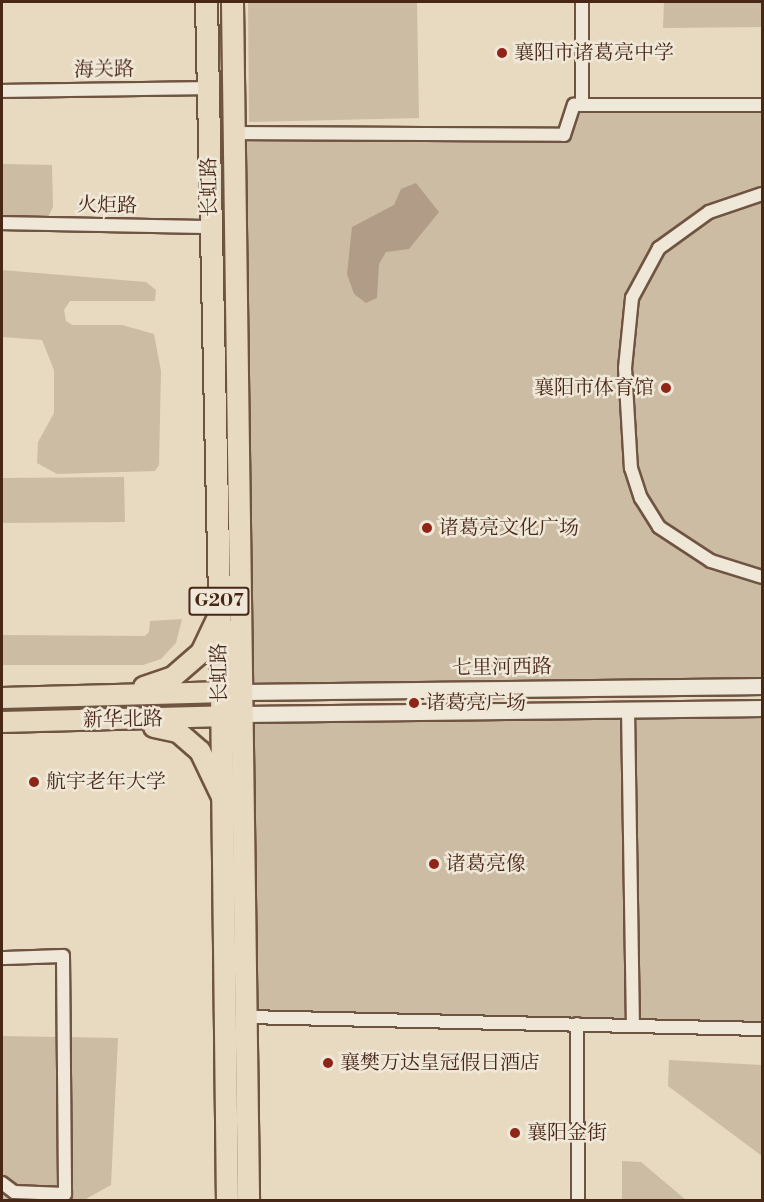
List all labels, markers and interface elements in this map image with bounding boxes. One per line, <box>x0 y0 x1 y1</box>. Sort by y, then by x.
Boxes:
place label: 襄阳市诸葛亮中学 <box>514 41 674 65</box>
marker: 襄阳市诸葛亮中学 <box>495 46 509 60</box>
street label: 海关路 <box>74 57 134 83</box>
street label: 长虹路 <box>197 157 223 217</box>
street label: 火炬路 <box>77 193 137 219</box>
place label: 襄阳市体育馆 <box>534 376 654 400</box>
marker: 襄阳市体育馆 <box>659 381 673 395</box>
place label: 诸葛亮文化广场 <box>439 516 579 540</box>
marker: 诸葛亮文化广场 <box>420 521 434 535</box>
road number: G207 <box>188 586 250 616</box>
street label: 长虹路 <box>207 643 233 703</box>
street label: 七里河西路 <box>452 655 552 681</box>
place label: 诸葛亮广场 <box>426 691 526 715</box>
marker: 诸葛亮广场 <box>407 696 421 710</box>
street label: 新华北路 <box>83 707 163 733</box>
place label: 航宇老年大学 <box>46 770 166 794</box>
marker: 航宇老年大学 <box>27 775 41 789</box>
place label: 诸葛亮像 <box>446 852 526 876</box>
marker: 诸葛亮像 <box>427 857 441 871</box>
place label: 襄樊万达皇冠假日酒店 <box>340 1051 540 1075</box>
marker: 襄樊万达皇冠假日酒店 <box>321 1056 335 1070</box>
place label: 襄阳金街 <box>527 1121 607 1145</box>
marker: 襄阳金街 <box>508 1126 522 1140</box>

